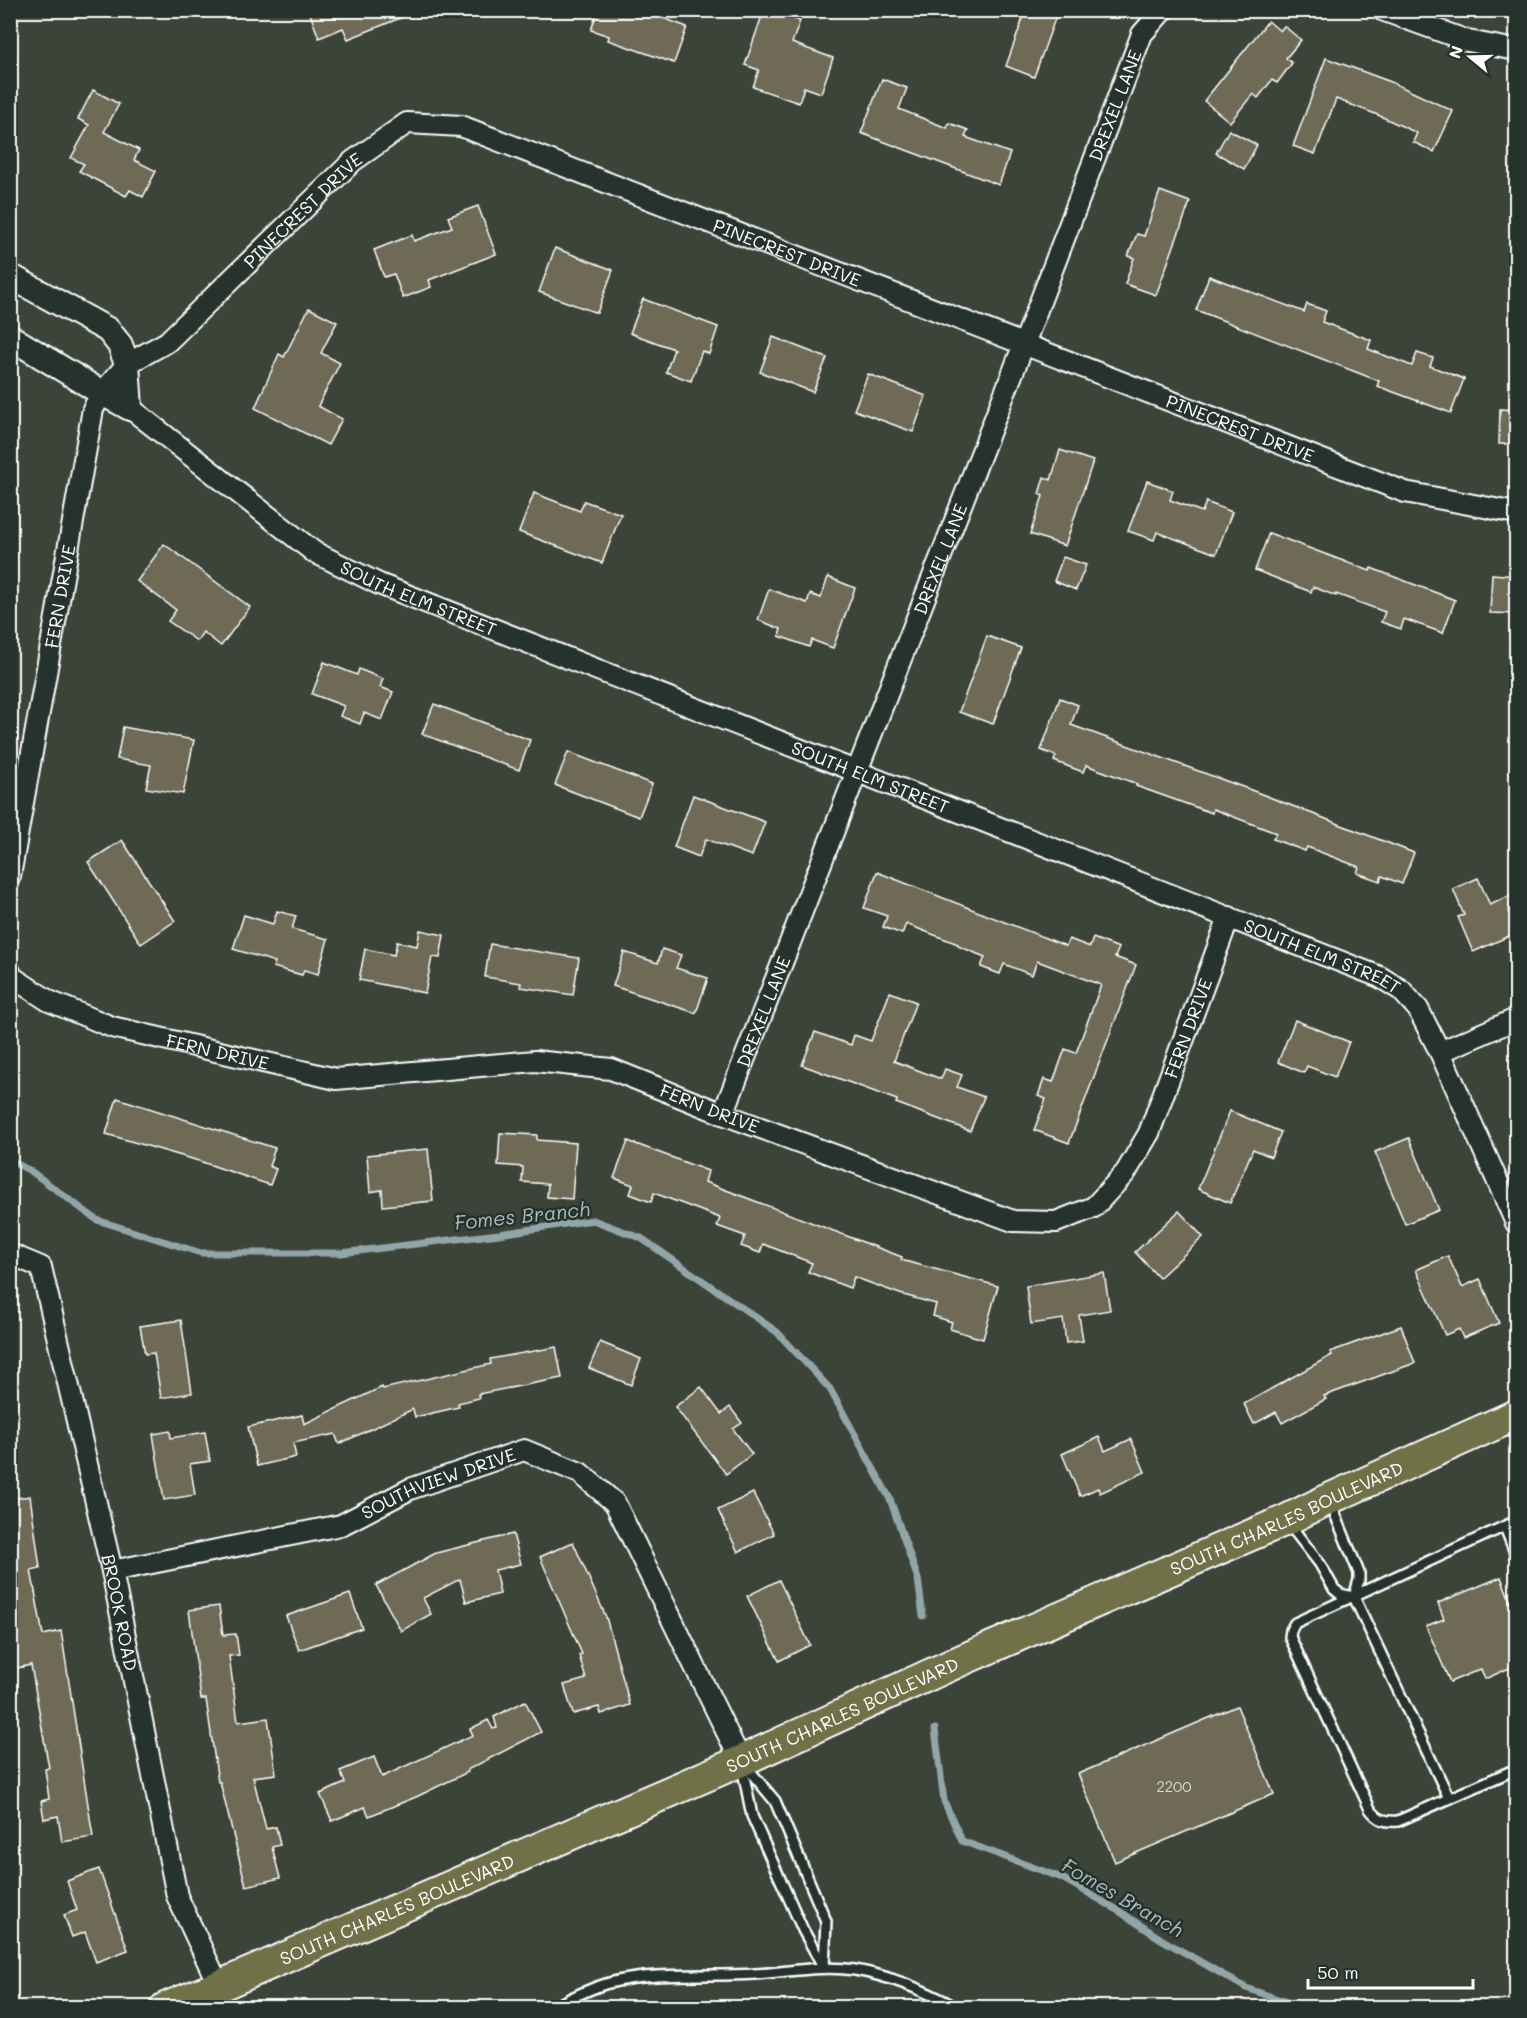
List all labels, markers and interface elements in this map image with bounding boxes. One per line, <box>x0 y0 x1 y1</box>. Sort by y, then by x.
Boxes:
north arrow <box>1440 27 1500 87</box>
text: N <box>1443 43 1467 61</box>
street label: DREXEL LANE <box>1083 46 1147 165</box>
street label: PINECREST DRIVE <box>238 146 367 273</box>
street label: PINECREST DRIVE <box>710 213 865 292</box>
street label: PINECREST DRIVE <box>1163 389 1318 468</box>
street label: DREXEL LANE <box>907 500 973 618</box>
street label: FERN DRIVE <box>39 543 81 650</box>
street label: SOUTH ELM STREET <box>336 555 500 641</box>
street label: SOUTH ELM STREET <box>788 735 953 819</box>
street label: SOUTH ELM STREET <box>1240 913 1405 999</box>
street label: DREXEL LANE <box>731 953 796 1071</box>
street label: FERN DRIVE <box>1158 975 1217 1081</box>
street label: FERN DRIVE <box>164 1028 271 1075</box>
street label: FERN DRIVE <box>656 1078 763 1138</box>
water label: Fomes Branch <box>453 1195 591 1235</box>
street label: SOUTHVIEW DRIVE <box>357 1442 519 1524</box>
street label: SOUTH CHARLES BOULEVARD <box>1166 1455 1407 1581</box>
street label: BROOK ROAD <box>96 1552 144 1673</box>
street label: SOUTH CHARLES BOULEVARD <box>722 1651 962 1778</box>
house number: 2200 <box>1156 1776 1192 1796</box>
street label: SOUTH CHARLES BOULEVARD <box>276 1848 518 1970</box>
water label: Fomes Branch <box>1057 1852 1189 1942</box>
scale bar <box>1308 1952 1473 1990</box>
text: 50 m <box>1317 1960 1359 1984</box>

